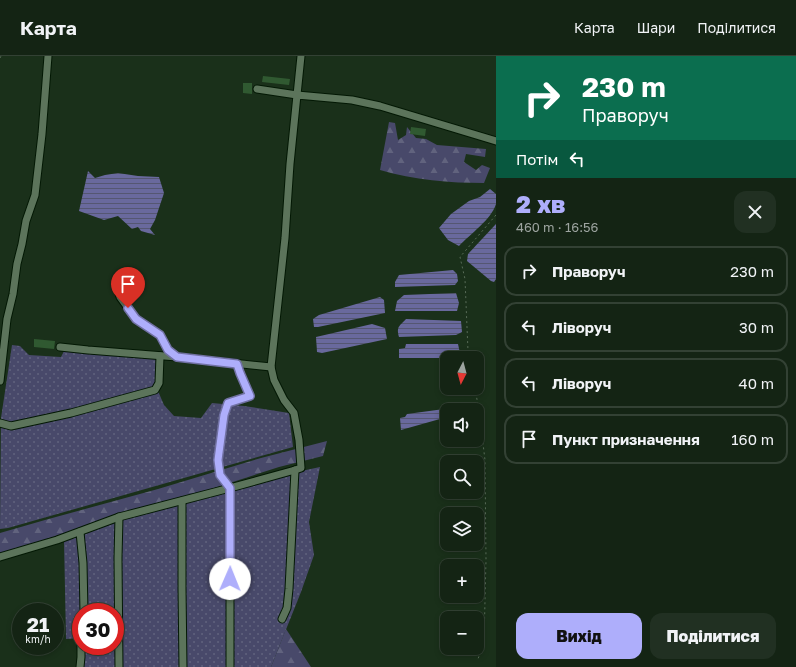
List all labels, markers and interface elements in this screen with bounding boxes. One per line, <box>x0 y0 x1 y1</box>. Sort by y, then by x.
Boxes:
text: Карта <box>20 16 77 39</box>
text: Карта <box>574 19 615 36</box>
text: Шари <box>637 19 675 36</box>
text: Поділитися <box>697 19 776 36</box>
text: 230 m <box>582 70 666 103</box>
icon: right <box>516 72 568 124</box>
text: Праворуч <box>582 104 669 126</box>
icon: left <box>566 148 588 170</box>
text: Потім <box>516 150 558 168</box>
text: 2 хв <box>516 189 565 218</box>
button: close <box>734 191 776 233</box>
text: 460 m · 16:56 <box>516 219 599 235</box>
icon: right <box>518 260 540 282</box>
text: Праворуч <box>552 262 626 280</box>
text: 230 m <box>730 262 774 280</box>
pin <box>111 267 145 308</box>
icon: arrive <box>117 273 139 295</box>
icon: left <box>518 316 540 338</box>
text: Ліворуч <box>552 318 611 336</box>
text: 30 m <box>739 318 774 336</box>
north arrow <box>440 351 484 395</box>
map controls <box>440 351 484 655</box>
icon: left <box>518 372 540 394</box>
text: Ліворуч <box>552 374 611 392</box>
text: 40 m <box>739 374 774 392</box>
button: sound <box>440 403 484 447</box>
icon: arrive <box>518 428 540 450</box>
text: Пункт призначення <box>552 430 700 448</box>
text: 160 m <box>731 430 774 448</box>
button: search <box>440 455 484 499</box>
button: layers <box>440 507 484 551</box>
position arrow <box>209 558 251 600</box>
button: + <box>440 559 484 603</box>
speed limit sign: 30 <box>72 603 124 655</box>
button: − <box>440 611 484 655</box>
text: 21 <box>27 612 49 636</box>
button: Вихід <box>516 613 642 659</box>
button: Поділитися <box>650 613 776 659</box>
text: km/h <box>25 633 51 645</box>

